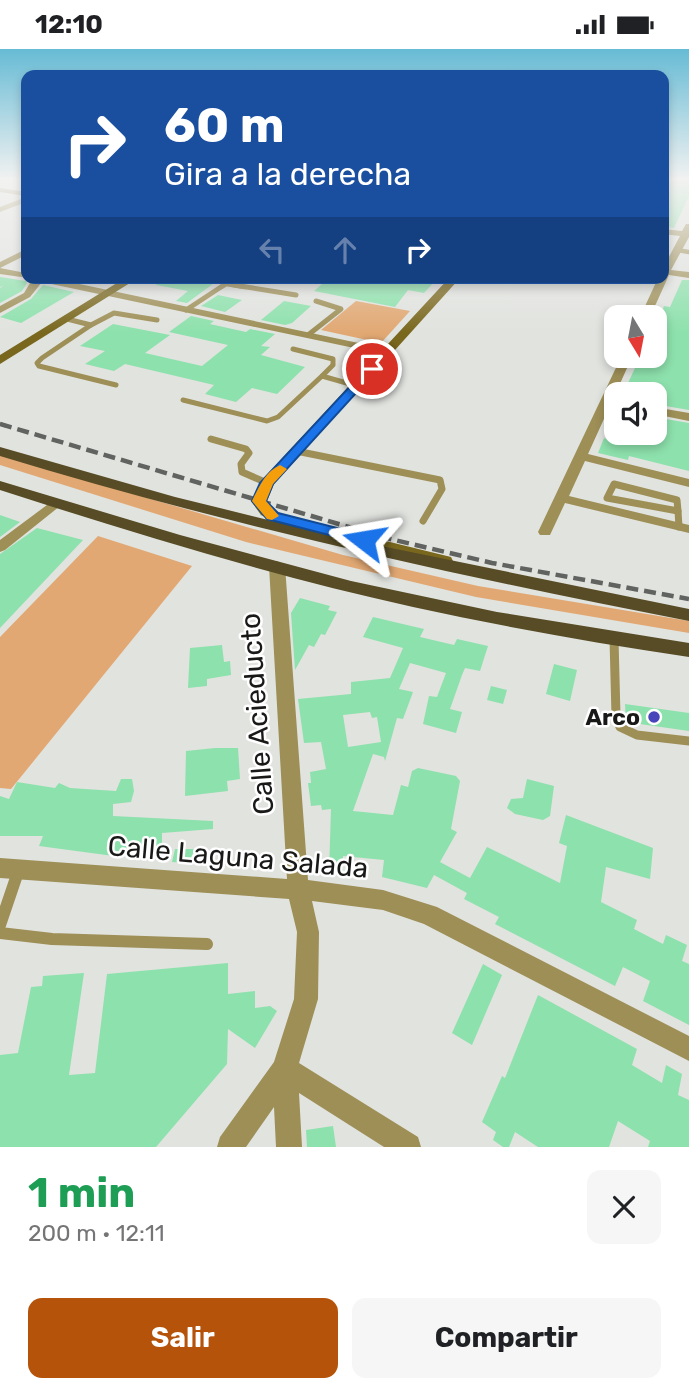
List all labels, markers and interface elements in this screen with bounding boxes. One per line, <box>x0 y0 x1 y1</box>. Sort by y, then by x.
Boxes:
text: 12:10 <box>35 9 103 40</box>
text: 60 m <box>164 96 285 154</box>
icon: right <box>49 98 140 189</box>
text: Gira a la derecha <box>164 155 411 193</box>
icon: left <box>253 231 291 269</box>
icon: ahead <box>326 231 364 269</box>
icon: right <box>399 231 437 269</box>
north arrow <box>604 305 667 367</box>
map controls <box>604 305 667 445</box>
pin <box>342 339 402 399</box>
icon: arrive <box>353 350 391 388</box>
button: sound <box>604 382 667 445</box>
position arrow <box>327 503 401 577</box>
street label: Calle Acieducto <box>233 612 281 816</box>
place label: Arco <box>586 703 640 731</box>
marker: Arco <box>646 709 662 725</box>
street label: Calle Laguna Salada <box>106 829 370 885</box>
text: 1 min <box>28 1168 135 1218</box>
button: close <box>587 1170 661 1244</box>
text: 200 m · 12:11 <box>28 1219 165 1247</box>
button: Salir <box>28 1298 338 1378</box>
button: Compartir <box>352 1298 661 1378</box>

